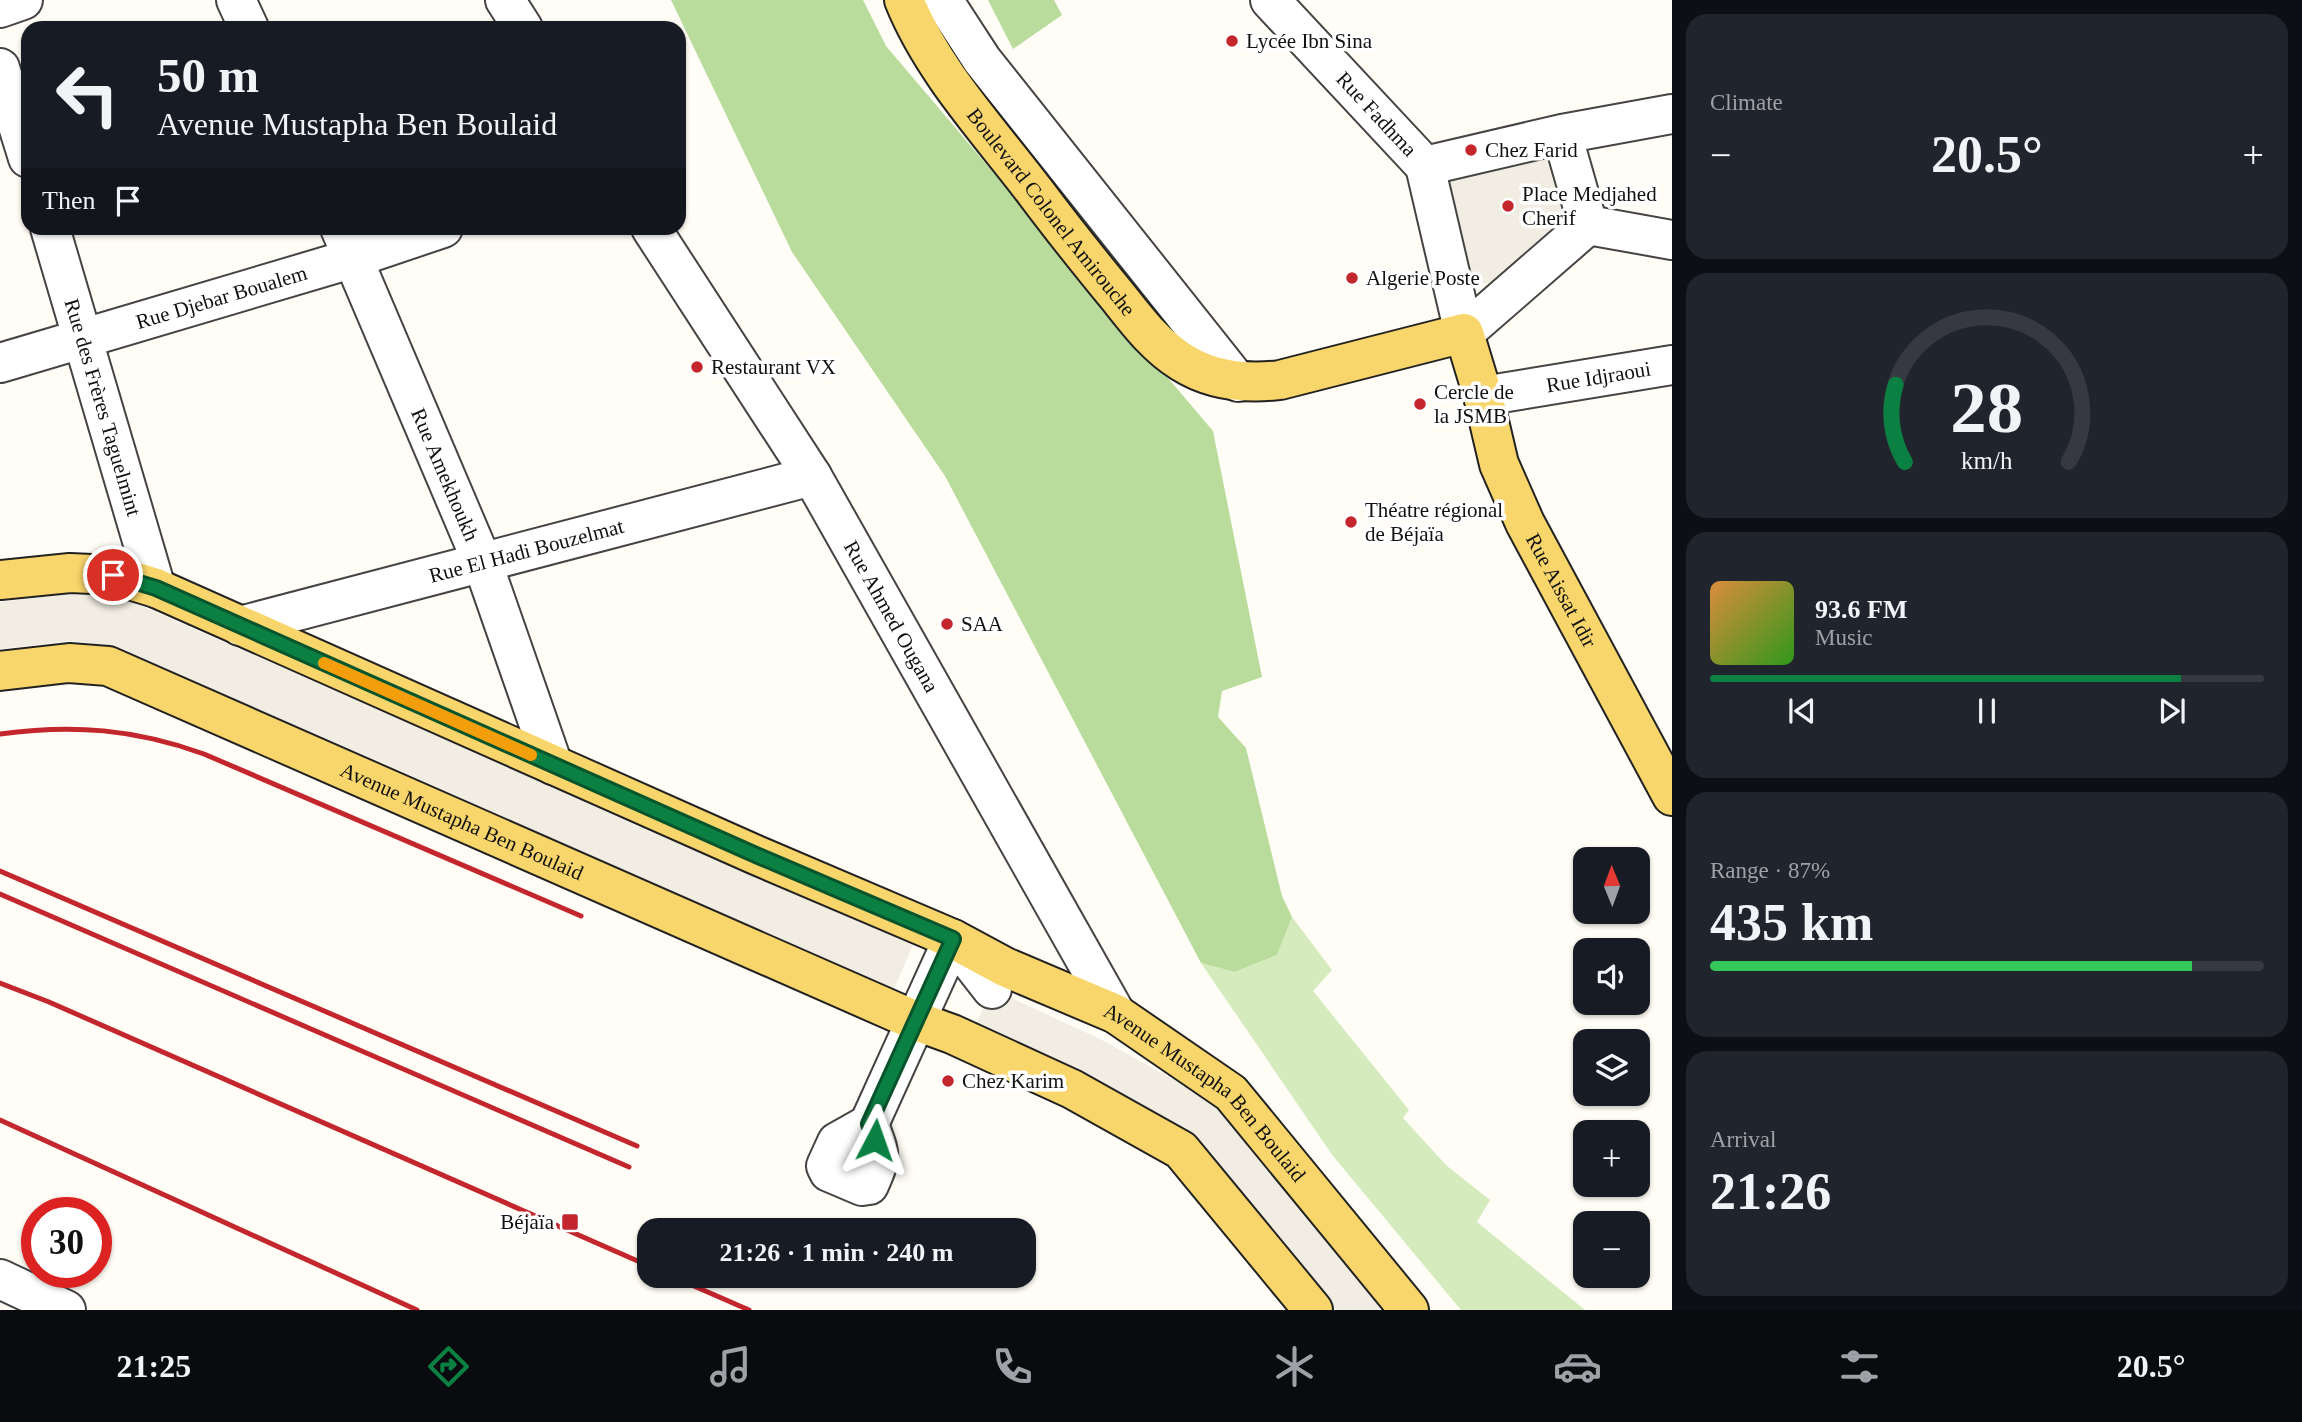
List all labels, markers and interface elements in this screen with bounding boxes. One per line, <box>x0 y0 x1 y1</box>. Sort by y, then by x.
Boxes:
place label: Lycée Ibn Sina <box>1246 29 1373 53</box>
marker: Lycée Ibn Sina <box>1224 33 1240 49</box>
text: 50 m <box>157 48 259 103</box>
icon: left <box>42 49 133 140</box>
street label: Rue Fadhma <box>1331 67 1422 162</box>
text: Climate <box>1710 90 1783 115</box>
street label: Boulevard Colonel Amirouche <box>962 103 1141 321</box>
text: Avenue Mustapha Ben Boulaid <box>157 106 557 142</box>
text: 20.5° <box>1931 126 2043 183</box>
text: − <box>1710 134 1731 176</box>
text: + <box>2243 134 2264 176</box>
place label: Chez Farid <box>1485 138 1578 162</box>
marker: Chez Farid <box>1463 142 1479 158</box>
icon: arrive <box>109 182 147 220</box>
place label: Place Medjahed Cherif <box>1522 182 1657 230</box>
text: Then <box>42 186 95 215</box>
marker: Place Medjahed Cherif <box>1500 198 1516 214</box>
street label: Rue Djebar Boualem <box>133 261 310 334</box>
place label: Algerie Poste <box>1366 266 1480 290</box>
marker: Algerie Poste <box>1344 270 1360 286</box>
street label: Rue des Frères Taguelmint <box>60 296 146 519</box>
place label: Restaurant VX <box>711 355 836 379</box>
street label: Rue Idjraoui <box>1544 357 1653 397</box>
marker: Restaurant VX <box>689 359 705 375</box>
text: 28 <box>1951 367 2023 448</box>
place label: Cercle de la JSMB <box>1434 380 1514 428</box>
marker: Cercle de la JSMB <box>1412 396 1428 412</box>
street label: Rue Amekhoukh <box>406 405 484 545</box>
text: km/h <box>1961 447 2013 474</box>
place label: Théatre régional de Béjaïa <box>1365 498 1503 546</box>
street label: Rue El Hadi Bouzelmat <box>426 514 626 588</box>
marker: Théatre régional de Béjaïa <box>1343 514 1359 530</box>
street label: Rue Aissat Idir <box>1521 529 1602 652</box>
street label: Rue Ahmed Ougana <box>839 536 944 697</box>
pin <box>83 545 143 605</box>
icon: arrive <box>94 556 132 594</box>
text: 93.6 FM <box>1815 595 1907 624</box>
place label: SAA <box>961 612 1004 636</box>
marker: SAA <box>939 616 955 632</box>
text: Music <box>1815 625 1873 650</box>
icon: previous <box>1783 692 1821 730</box>
icon: pause <box>1968 692 2006 730</box>
icon: next <box>2153 692 2191 730</box>
street label: Avenue Mustapha Ben Boulaid <box>337 758 587 885</box>
north arrow <box>1573 847 1650 924</box>
map controls <box>1573 847 1650 1288</box>
text: Range · 87% <box>1710 858 1830 883</box>
text: 435 km <box>1710 894 1873 951</box>
button: sound <box>1573 938 1650 1015</box>
street label: Avenue Mustapha Ben Boulaid <box>1100 998 1311 1187</box>
button: layers <box>1573 1029 1650 1106</box>
place label: Chez Karim <box>962 1069 1064 1093</box>
marker: Chez Karim <box>940 1073 956 1089</box>
position arrow <box>838 1103 912 1177</box>
button: + <box>1573 1120 1650 1197</box>
text: Arrival <box>1710 1127 1776 1152</box>
text: 21:26 <box>1710 1163 1831 1220</box>
speed limit sign: 30 <box>21 1197 112 1288</box>
place label: Béjaïa <box>500 1210 555 1234</box>
button: − <box>1573 1211 1650 1288</box>
marker: Béjaïa <box>560 1212 580 1232</box>
text: 21:26 · 1 min · 240 m <box>720 1238 954 1267</box>
icon: directions <box>424 1342 473 1391</box>
icon: music <box>706 1342 755 1391</box>
icon: phone <box>988 1342 1037 1391</box>
icon: climate <box>1270 1342 1319 1391</box>
icon: car <box>1553 1342 1602 1391</box>
icon: filters <box>1835 1342 1884 1391</box>
text: 21:25 <box>117 1348 191 1384</box>
text: 20.5° <box>2117 1348 2185 1384</box>

